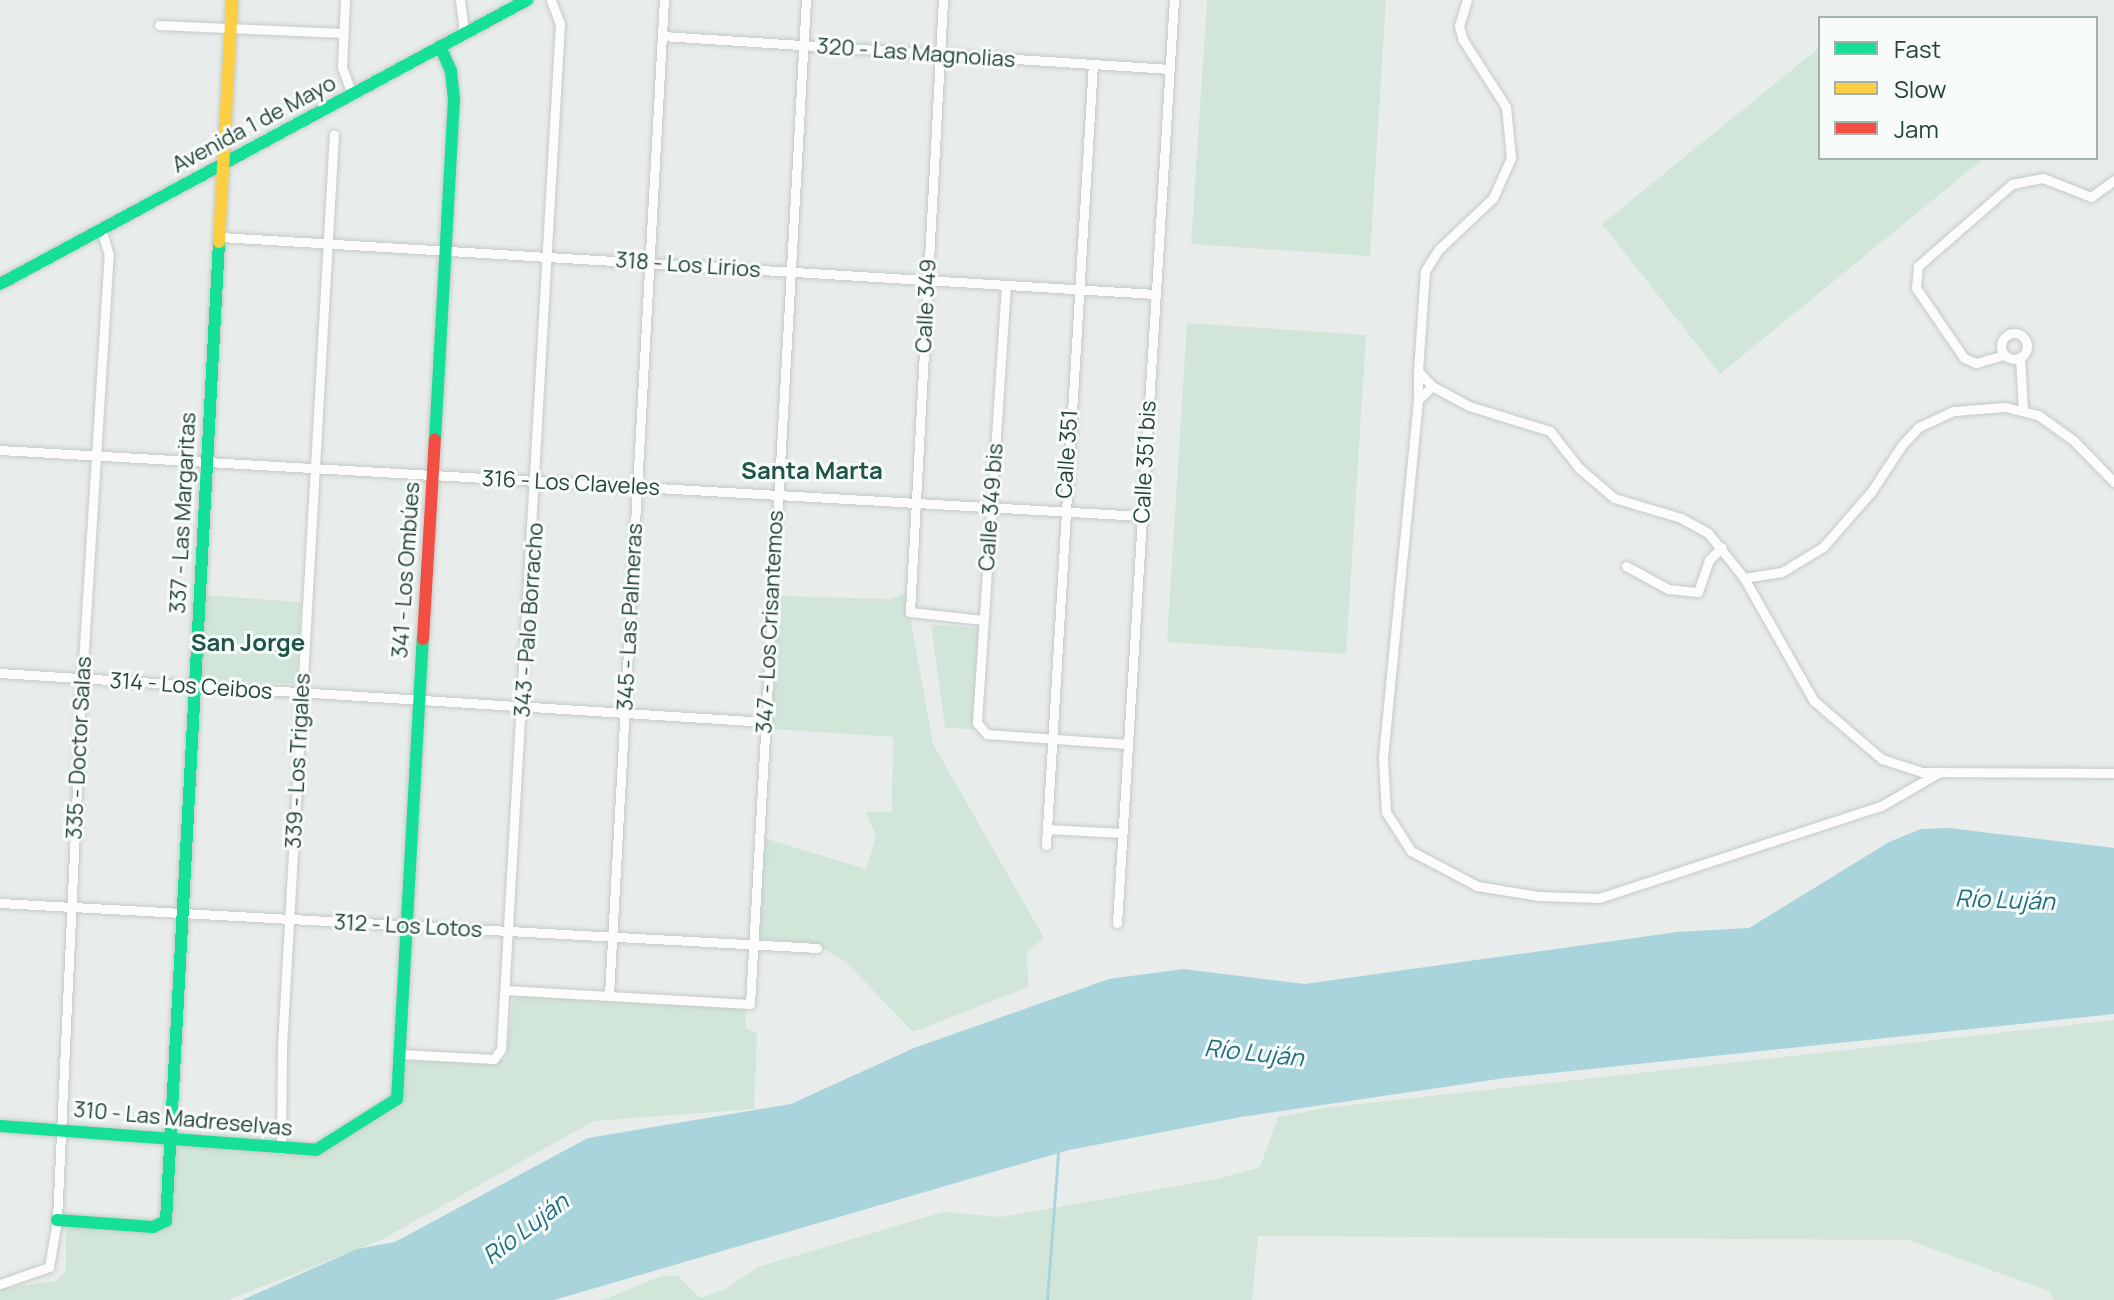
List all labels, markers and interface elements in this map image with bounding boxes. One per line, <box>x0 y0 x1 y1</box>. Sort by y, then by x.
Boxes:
legend <box>1818 16 2098 160</box>
text: Fast <box>1894 32 1941 65</box>
street label: 320 - Las Magnolias <box>816 33 1016 73</box>
street label: Avenida 1 de Mayo <box>168 70 340 178</box>
text: Slow <box>1894 72 1947 105</box>
text: Jam <box>1894 112 1939 145</box>
street label: 318 - Los Lirios <box>614 247 762 283</box>
street label: Calle 349 <box>910 258 942 354</box>
street label: Calle 351 bis <box>1129 400 1161 524</box>
street label: Calle 351 <box>1051 409 1083 499</box>
street label: 337 - Las Margaritas <box>165 411 201 615</box>
street label: Calle 349 bis <box>973 442 1009 572</box>
district label: Santa Marta <box>741 456 883 484</box>
street label: 316 - Los Claveles <box>481 465 661 501</box>
street label: 341 - Los Ombúes <box>387 481 425 659</box>
street label: 347 - Los Crisantemos <box>751 510 789 734</box>
street label: 343 - Palo Borracho <box>509 522 549 718</box>
street label: 345 - Las Palmeras <box>612 522 648 712</box>
district label: San Jorge <box>191 628 305 656</box>
street label: 335 - Doctor Salas <box>61 656 97 840</box>
street label: 314 - Los Ceibos <box>109 667 273 705</box>
street label: 339 - Los Trigales <box>280 672 316 850</box>
water label: Río Luján <box>1955 883 2055 915</box>
street label: 312 - Los Lotos <box>333 909 483 943</box>
water label: Río Luján <box>1203 1032 1305 1072</box>
street label: 310 - Las Madreselvas <box>72 1096 294 1142</box>
water label: Río Luján <box>476 1186 574 1270</box>

